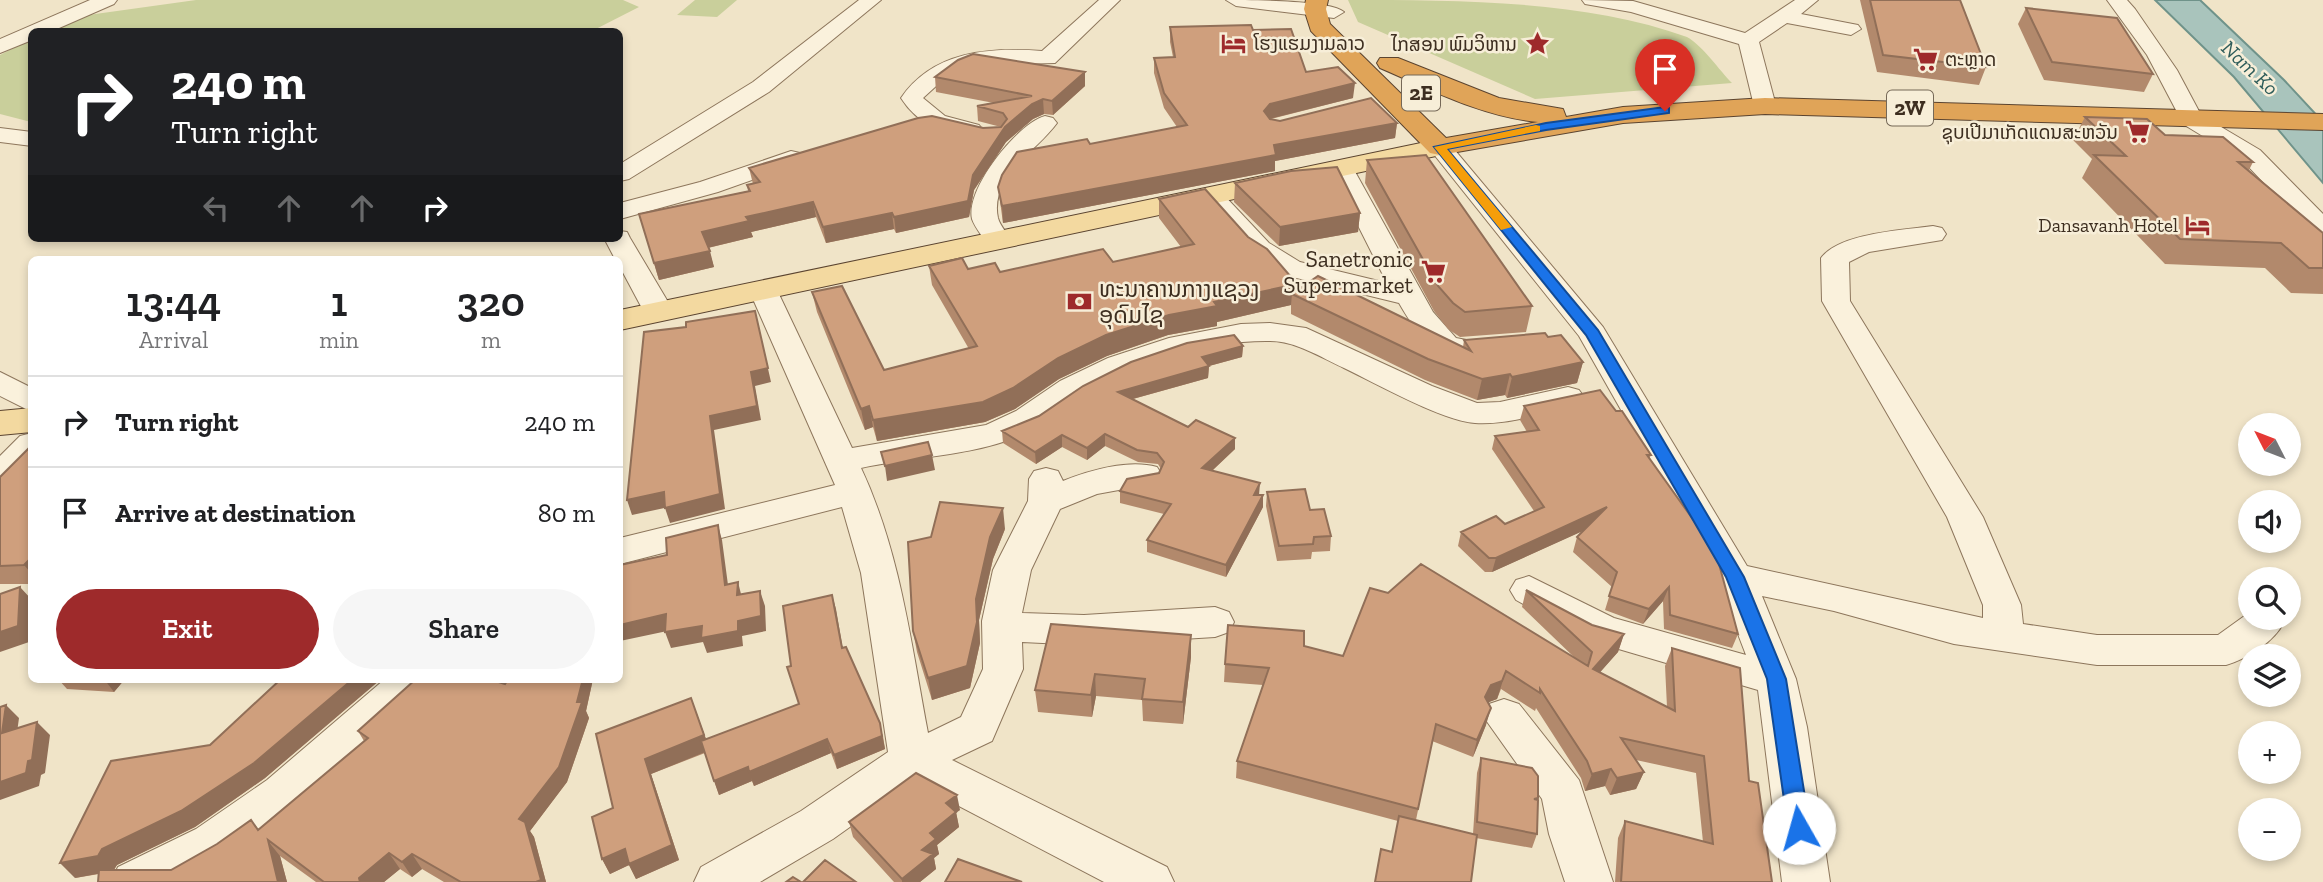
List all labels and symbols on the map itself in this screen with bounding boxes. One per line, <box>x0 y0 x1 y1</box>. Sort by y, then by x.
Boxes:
hotel icon: ໂຮງແຮມງາມລາວ <box>1220 29 1248 57</box>
place icon: ໄກສອນ ພົມວິຫານ <box>1523 30 1551 58</box>
place label: ໂຮງແຮມງາມລາວ <box>1253 32 1365 55</box>
place label: ໄກສອນ ພົມວິຫານ <box>1390 33 1517 56</box>
water label: Nam Ko <box>2217 35 2284 100</box>
pin <box>1635 39 1695 111</box>
supermarket icon: ຕະຫຼາດ <box>1911 45 1939 73</box>
place label: ຕະຫຼາດ <box>1945 48 1996 71</box>
road number: 2E <box>1402 76 1440 110</box>
road number: 2W <box>1887 90 1933 126</box>
supermarket icon: ຊຸບເປີມາເກັດແດນສະຫວັນ <box>2124 118 2152 146</box>
place label: ຊຸບເປີມາເກັດແດນສະຫວັນ <box>1941 121 2118 145</box>
hotel icon: Dansavanh Hotel <box>2184 211 2212 239</box>
place label: Dansavanh Hotel <box>2038 214 2178 237</box>
place label: Sanetronic Supermarket <box>1283 245 1413 299</box>
supermarket icon: Sanetronic Supermarket <box>1419 258 1447 286</box>
place label: ທະນາຄານກາງແຊວງ ອຸດົມໄຊ <box>1099 275 1260 330</box>
bank icon: ທະນາຄານກາງແຊວງ ອຸດົມໄຊ <box>1065 288 1093 316</box>
north arrow <box>2238 413 2301 476</box>
position arrow <box>1762 791 1836 865</box>

